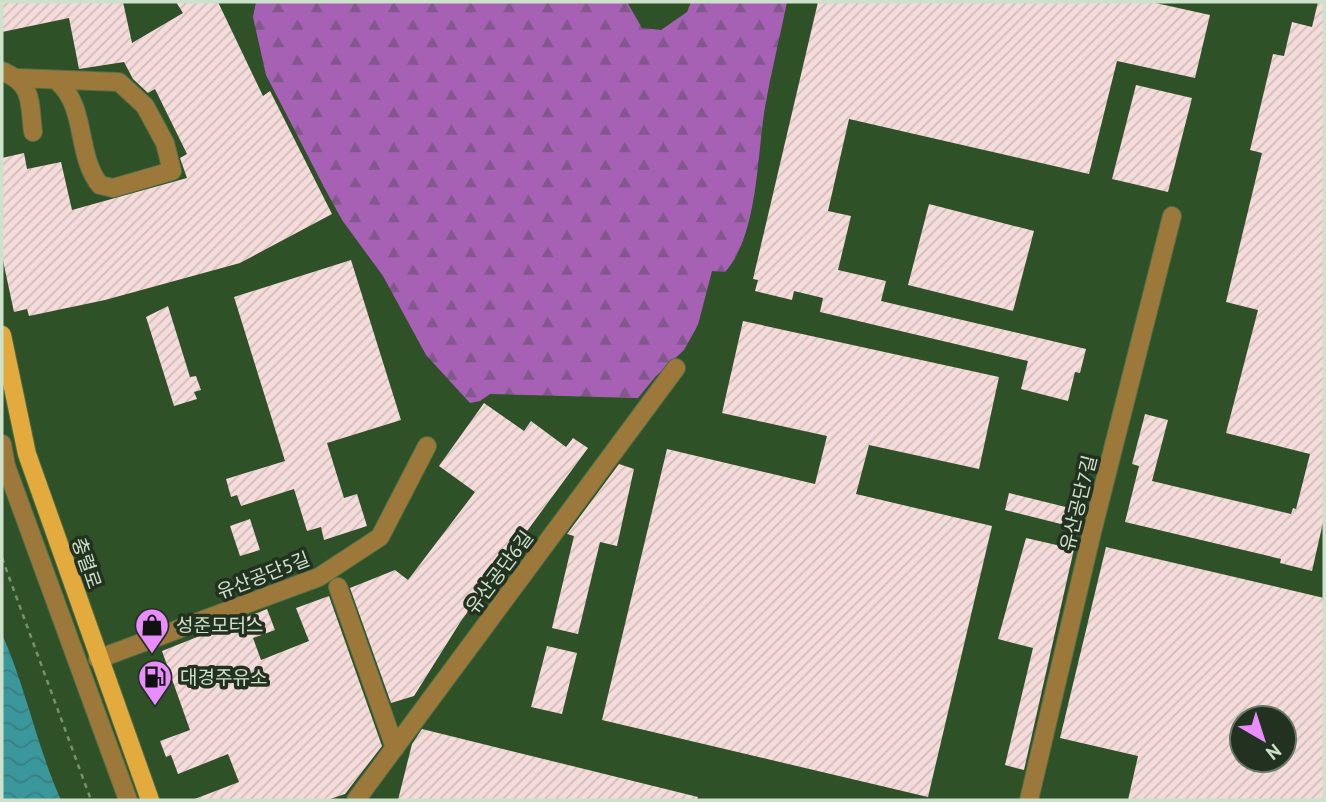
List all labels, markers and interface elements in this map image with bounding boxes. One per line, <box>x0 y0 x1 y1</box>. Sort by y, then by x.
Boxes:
street label: 유산공단7길 <box>1055 453 1101 553</box>
street label: 유산공단6길 <box>460 526 538 618</box>
street label: 충렬로 <box>67 534 107 592</box>
street label: 유산공단5길 <box>213 546 313 604</box>
shop icon: 성준모터스 <box>133 606 171 655</box>
place label: 성준모터스 <box>176 613 263 637</box>
fuel station icon: 대경주유소 <box>136 658 174 707</box>
place label: 대경주유소 <box>180 665 267 689</box>
north arrow <box>1228 704 1298 774</box>
text: N <box>1261 739 1286 765</box>

